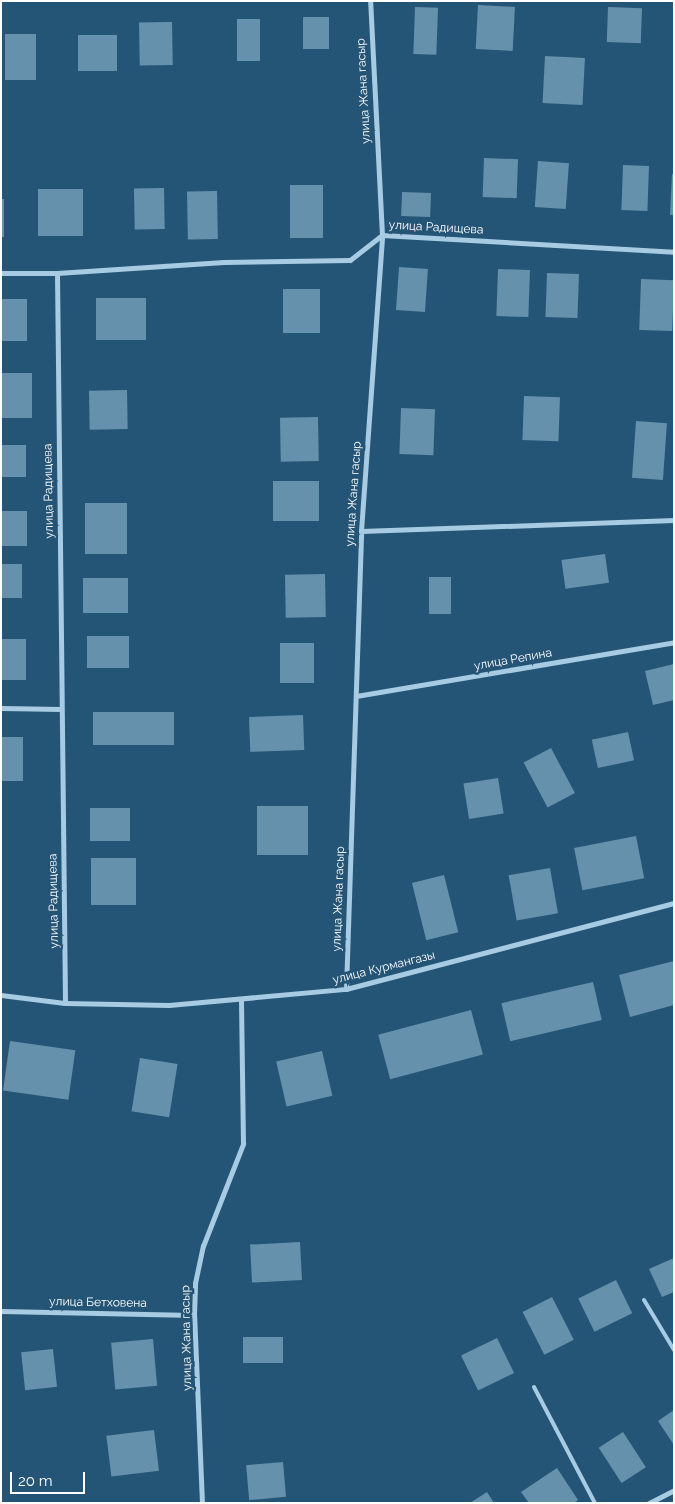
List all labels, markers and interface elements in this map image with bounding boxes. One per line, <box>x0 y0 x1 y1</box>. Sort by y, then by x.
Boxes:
street label: улица Жана гасыр <box>354 38 374 144</box>
street label: улица Радищева <box>388 218 484 238</box>
street label: улица Жана гасыр <box>343 441 365 547</box>
street label: улица Радищева <box>41 443 57 539</box>
street label: улица Репина <box>473 646 553 674</box>
street label: улица Жана гасыр <box>330 846 348 952</box>
street label: улица Радищева <box>46 853 62 949</box>
street label: улица Курмангазы <box>331 948 437 988</box>
street label: улица Жана гасыр <box>179 1285 195 1391</box>
street label: улица Бетховена <box>49 1295 147 1311</box>
scale bar <box>12 1462 88 1494</box>
text: 20 m <box>18 1472 53 1490</box>

